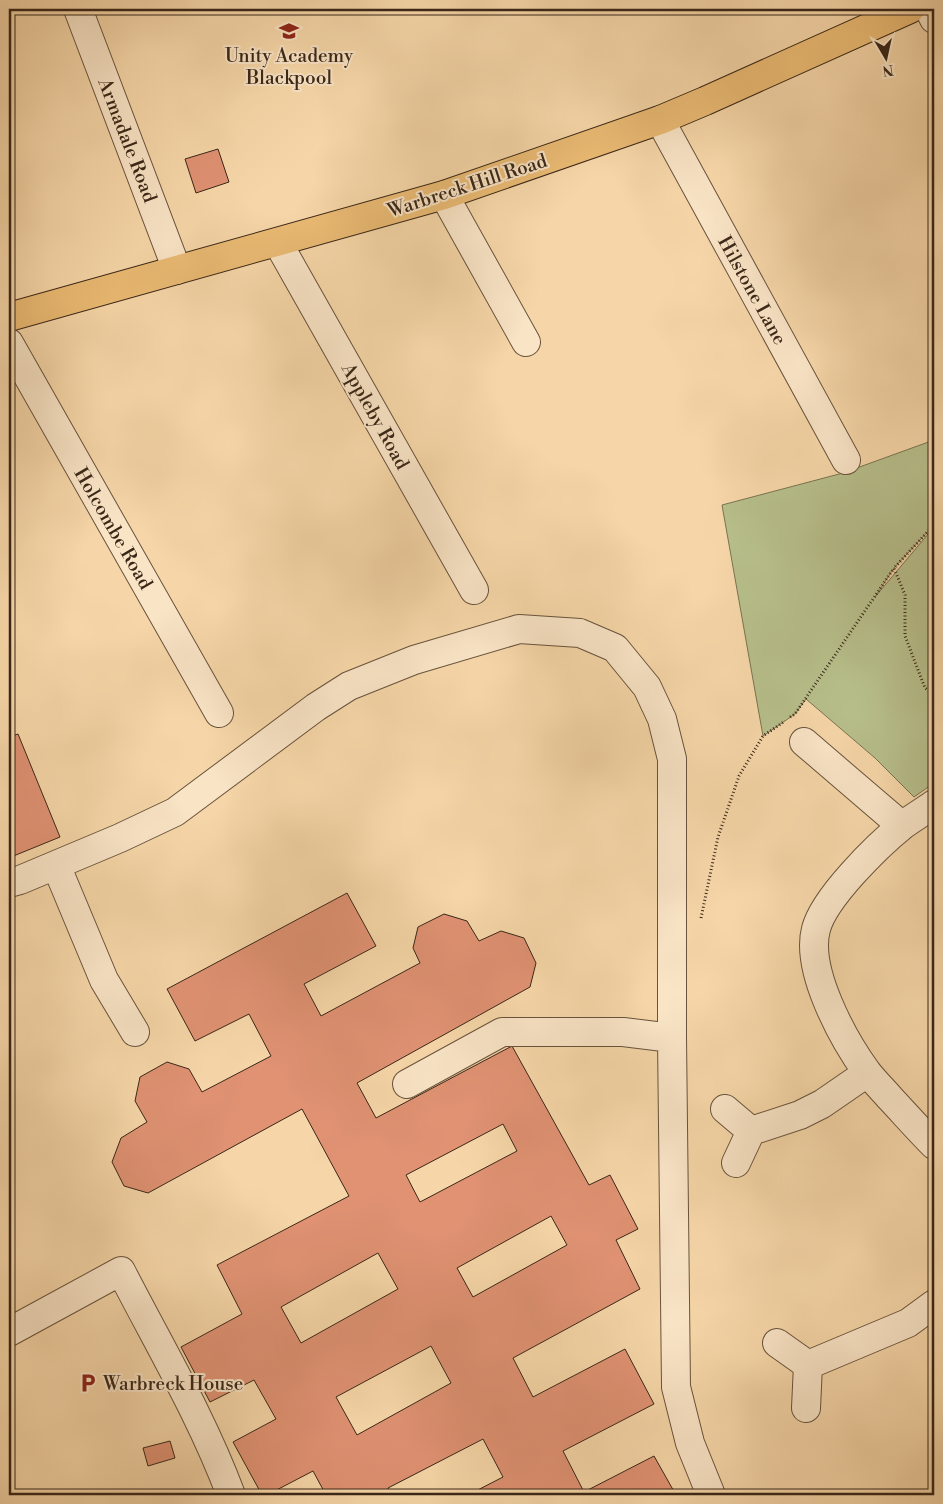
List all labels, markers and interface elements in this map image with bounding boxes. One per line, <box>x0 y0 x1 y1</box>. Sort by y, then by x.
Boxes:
school or university icon: Unity Academy Blackpool <box>278 20 300 42</box>
north arrow <box>860 32 910 82</box>
place label: Unity Academy Blackpool <box>225 44 354 90</box>
text: N <box>881 60 895 80</box>
street label: Armadale Road <box>92 74 162 206</box>
street label: Warbreck Hill Road <box>384 149 550 223</box>
street label: Hilstone Lane <box>712 232 792 349</box>
street label: Appleby Road <box>336 358 414 474</box>
street label: Holcombe Road <box>69 463 158 594</box>
parking icon: Warbreck House <box>77 1372 99 1394</box>
place label: Warbreck House <box>102 1372 243 1396</box>

